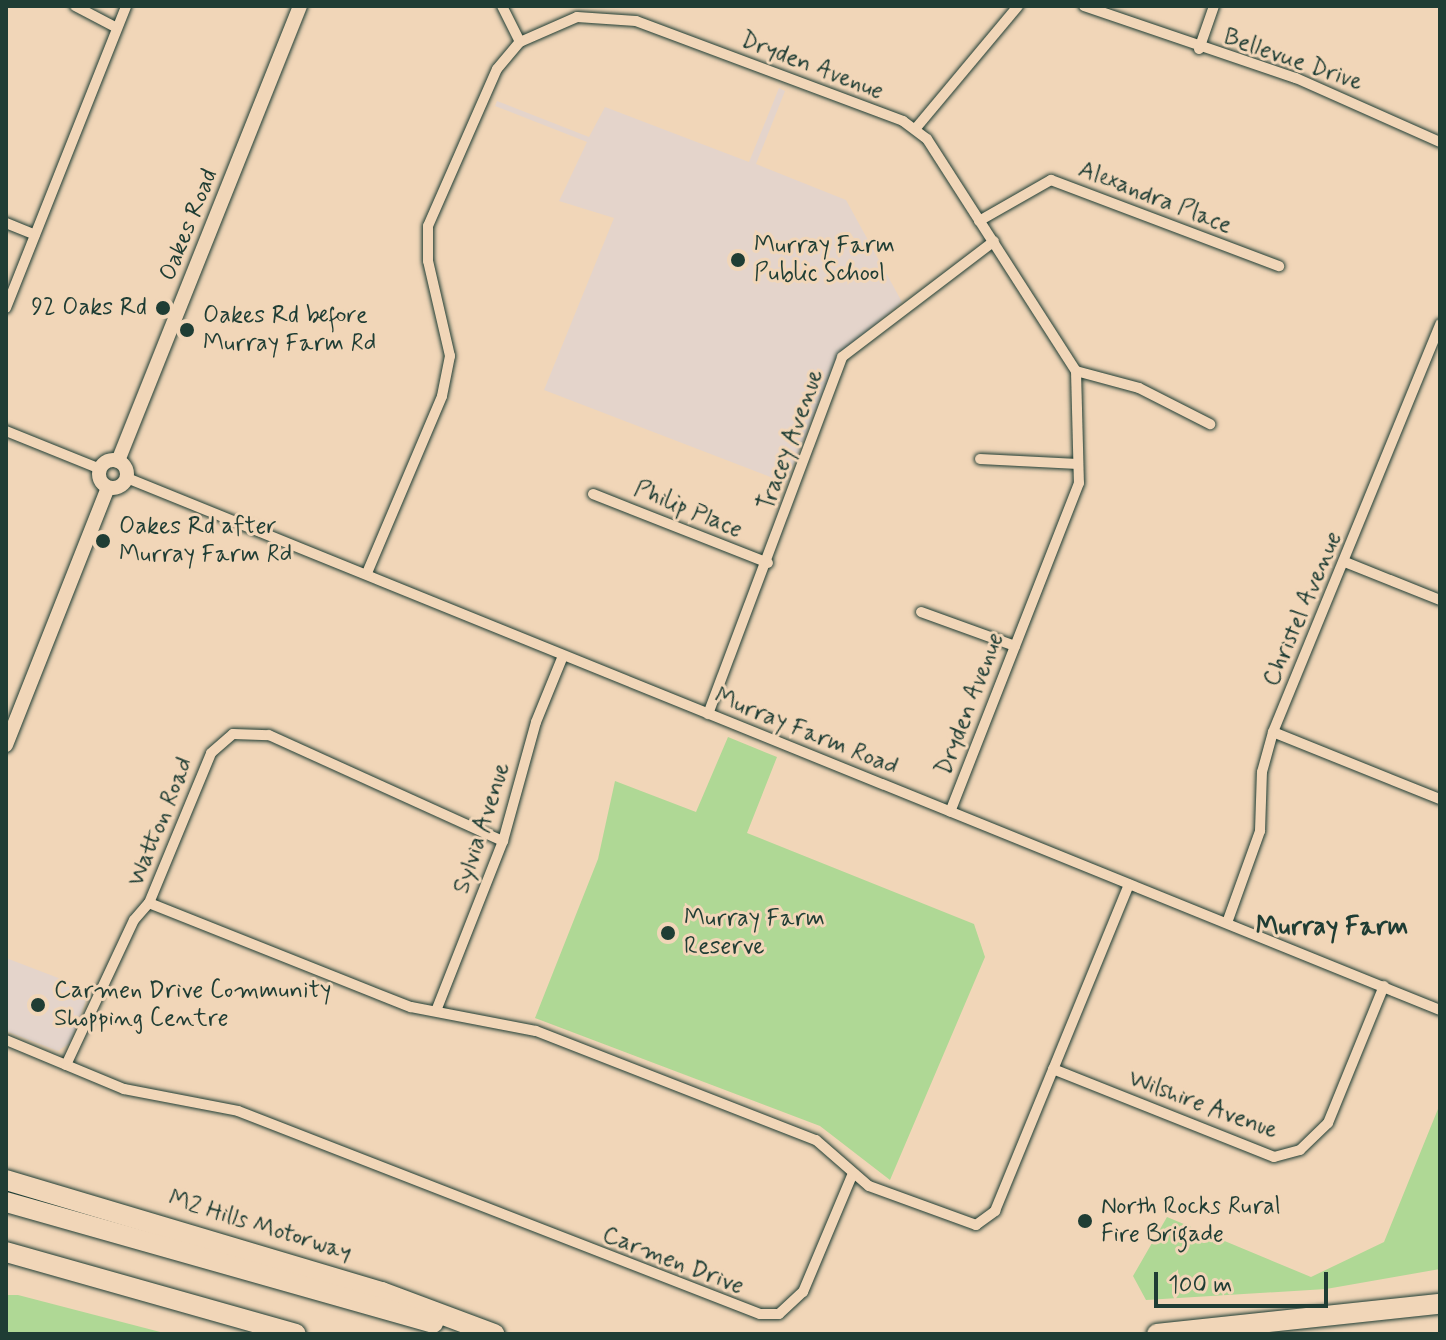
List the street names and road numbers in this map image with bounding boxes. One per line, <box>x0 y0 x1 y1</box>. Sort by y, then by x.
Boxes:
street label: Bellevue Drive <box>1220 23 1366 97</box>
street label: Dryden Avenue <box>734 25 890 107</box>
street label: Alexandra Place <box>1076 156 1234 240</box>
street label: Oakes Road <box>154 166 224 284</box>
street label: Tracey Avenue <box>752 366 830 514</box>
street label: Philip Place <box>629 475 747 545</box>
street label: Christel Avenue <box>1258 529 1348 689</box>
street label: Dryden Avenue <box>929 626 1011 782</box>
street label: Murray Farm Road <box>709 682 903 782</box>
street label: Watton Road <box>123 755 199 889</box>
street label: Sylvia Avenue <box>447 757 517 899</box>
street label: Wilshire Avenue <box>1122 1064 1284 1146</box>
street label: M2 Hills Motorway <box>165 1184 355 1268</box>
street label: Carmen Drive <box>599 1221 747 1301</box>

